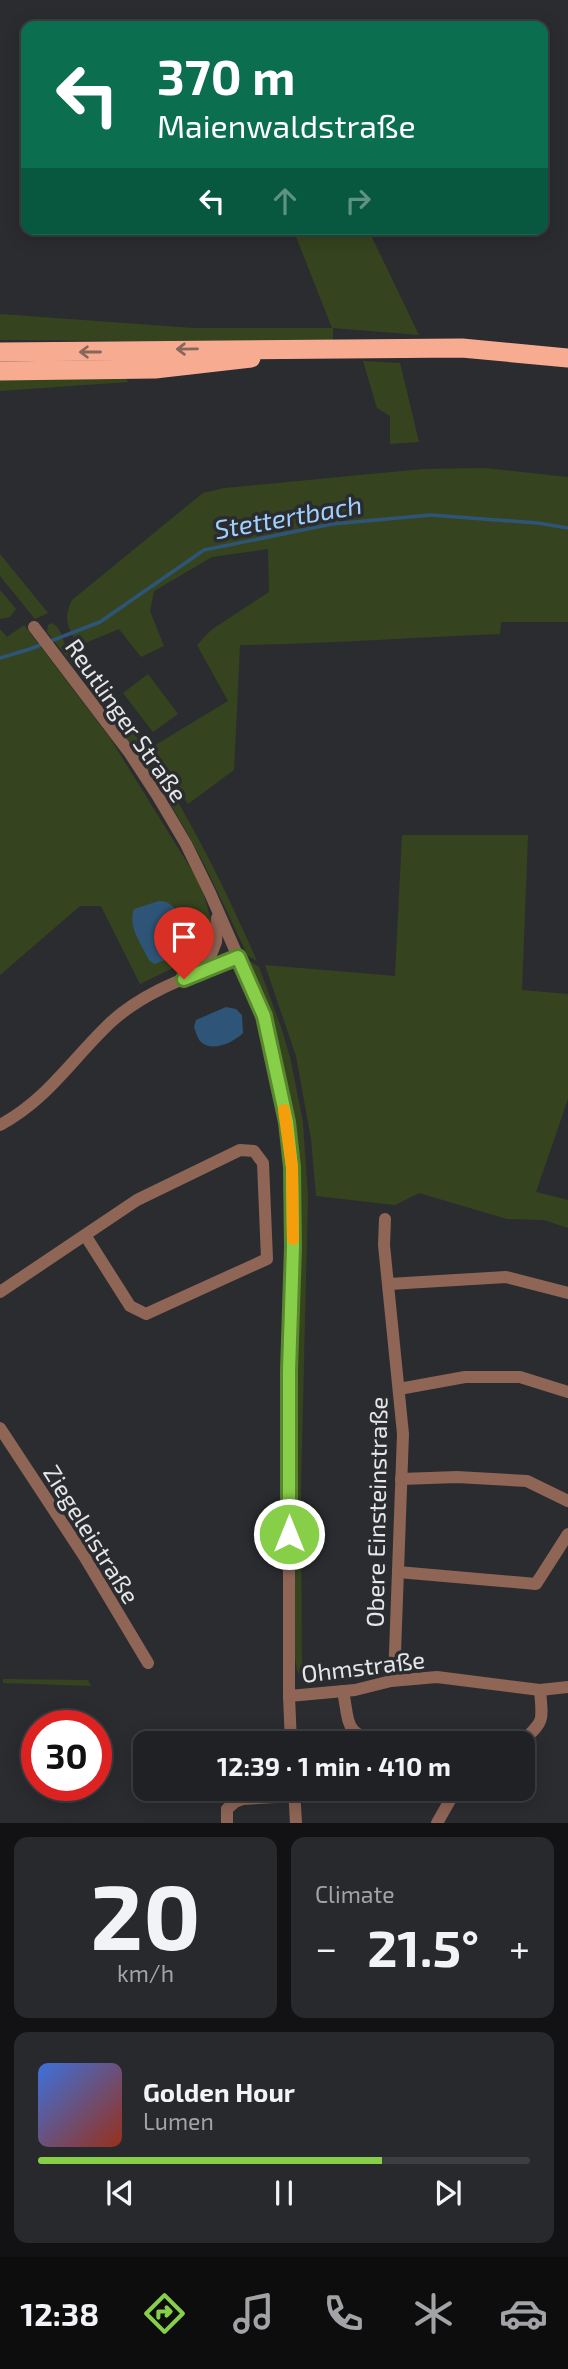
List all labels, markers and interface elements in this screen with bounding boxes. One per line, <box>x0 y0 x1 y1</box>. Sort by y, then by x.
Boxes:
text: 370 m <box>157 46 295 105</box>
icon: left <box>42 49 133 140</box>
text: Maienwaldstraße <box>157 106 416 144</box>
icon: left <box>193 182 231 220</box>
icon: ahead <box>266 182 304 220</box>
icon: right <box>339 182 377 220</box>
one-way arrow <box>176 342 199 356</box>
one-way arrow <box>79 345 102 358</box>
water label: Stettertbach <box>212 488 364 544</box>
street label: Reutlinger Straße <box>60 633 194 807</box>
pin <box>154 907 214 979</box>
icon: arrive <box>165 918 203 956</box>
street label: Obere Einsteinstraße <box>359 1396 393 1628</box>
street label: Ziegeleistraße <box>38 1459 146 1609</box>
position arrow <box>252 1497 326 1571</box>
street label: Ohmstraße <box>300 1644 426 1688</box>
speed limit sign: 30 <box>21 1710 112 1801</box>
text: 12:39 · 1 min · 410 m <box>217 1750 451 1781</box>
text: 20 <box>90 1859 201 1968</box>
text: Climate <box>315 1880 395 1908</box>
text: 21.5° <box>367 1915 479 1977</box>
text: − <box>315 1924 337 1970</box>
text: + <box>509 1924 530 1970</box>
text: km/h <box>117 1959 174 1987</box>
text: Golden Hour <box>143 2076 295 2107</box>
text: Lumen <box>143 2107 214 2135</box>
icon: previous <box>101 2174 139 2212</box>
icon: pause <box>265 2174 303 2212</box>
icon: next <box>429 2174 467 2212</box>
icon: directions <box>140 2289 189 2338</box>
icon: music <box>229 2289 278 2338</box>
icon: phone <box>319 2289 368 2338</box>
icon: climate <box>409 2289 458 2338</box>
icon: car <box>499 2289 548 2338</box>
text: 12:38 <box>20 2294 99 2332</box>

